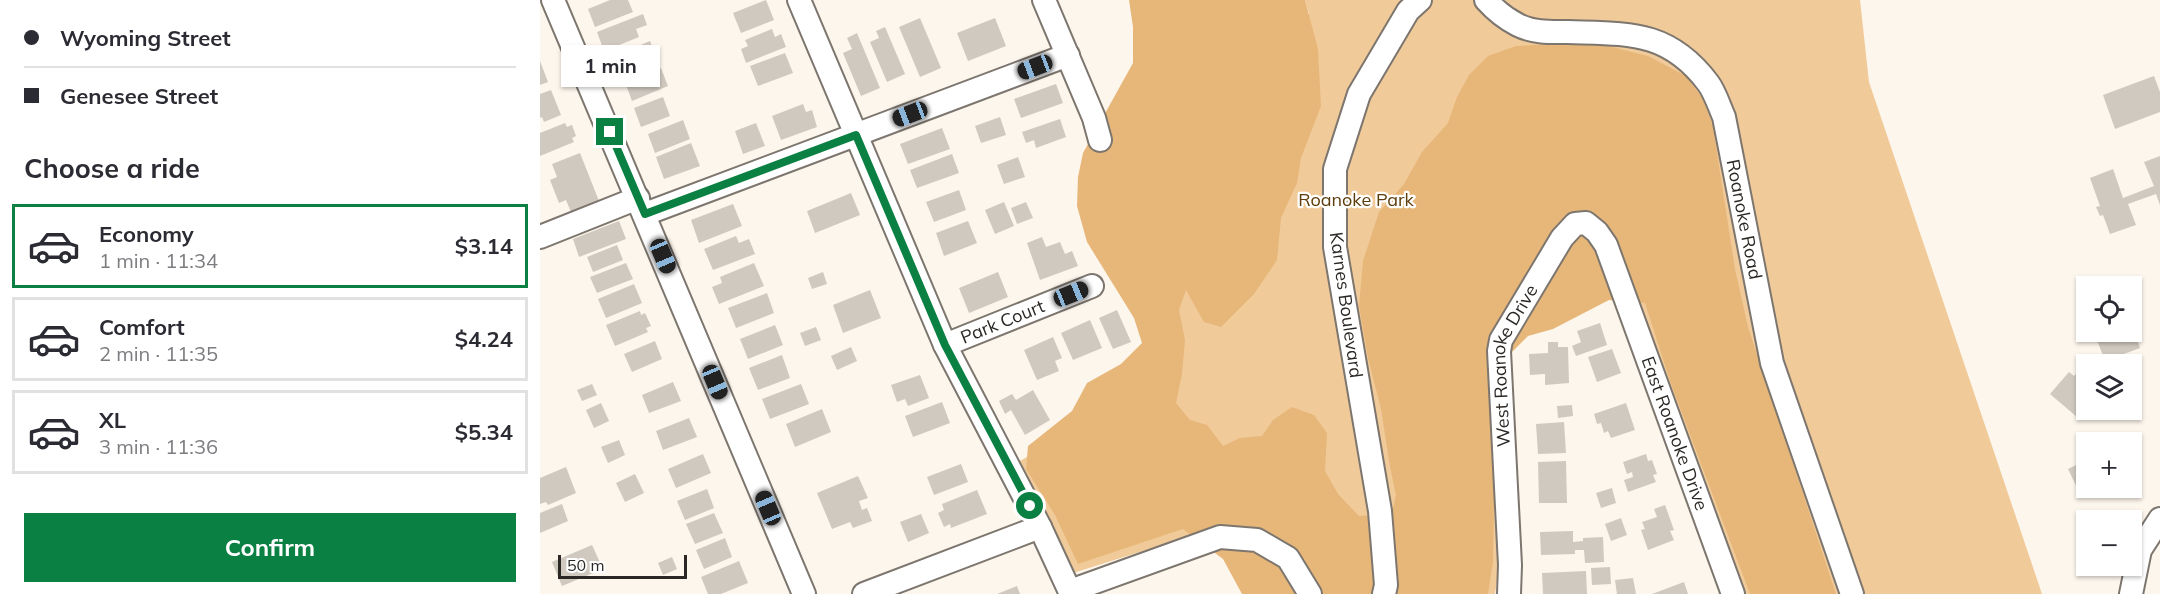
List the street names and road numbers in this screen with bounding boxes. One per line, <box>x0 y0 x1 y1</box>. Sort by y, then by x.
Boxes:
street label: Roanoke Road <box>1721 157 1767 281</box>
street label: Karnes Boulevard <box>1325 231 1368 379</box>
street label: West Roanoke Drive <box>1487 280 1543 448</box>
street label: Park Court <box>957 294 1048 349</box>
street label: East Roanoke Drive <box>1636 353 1714 513</box>

